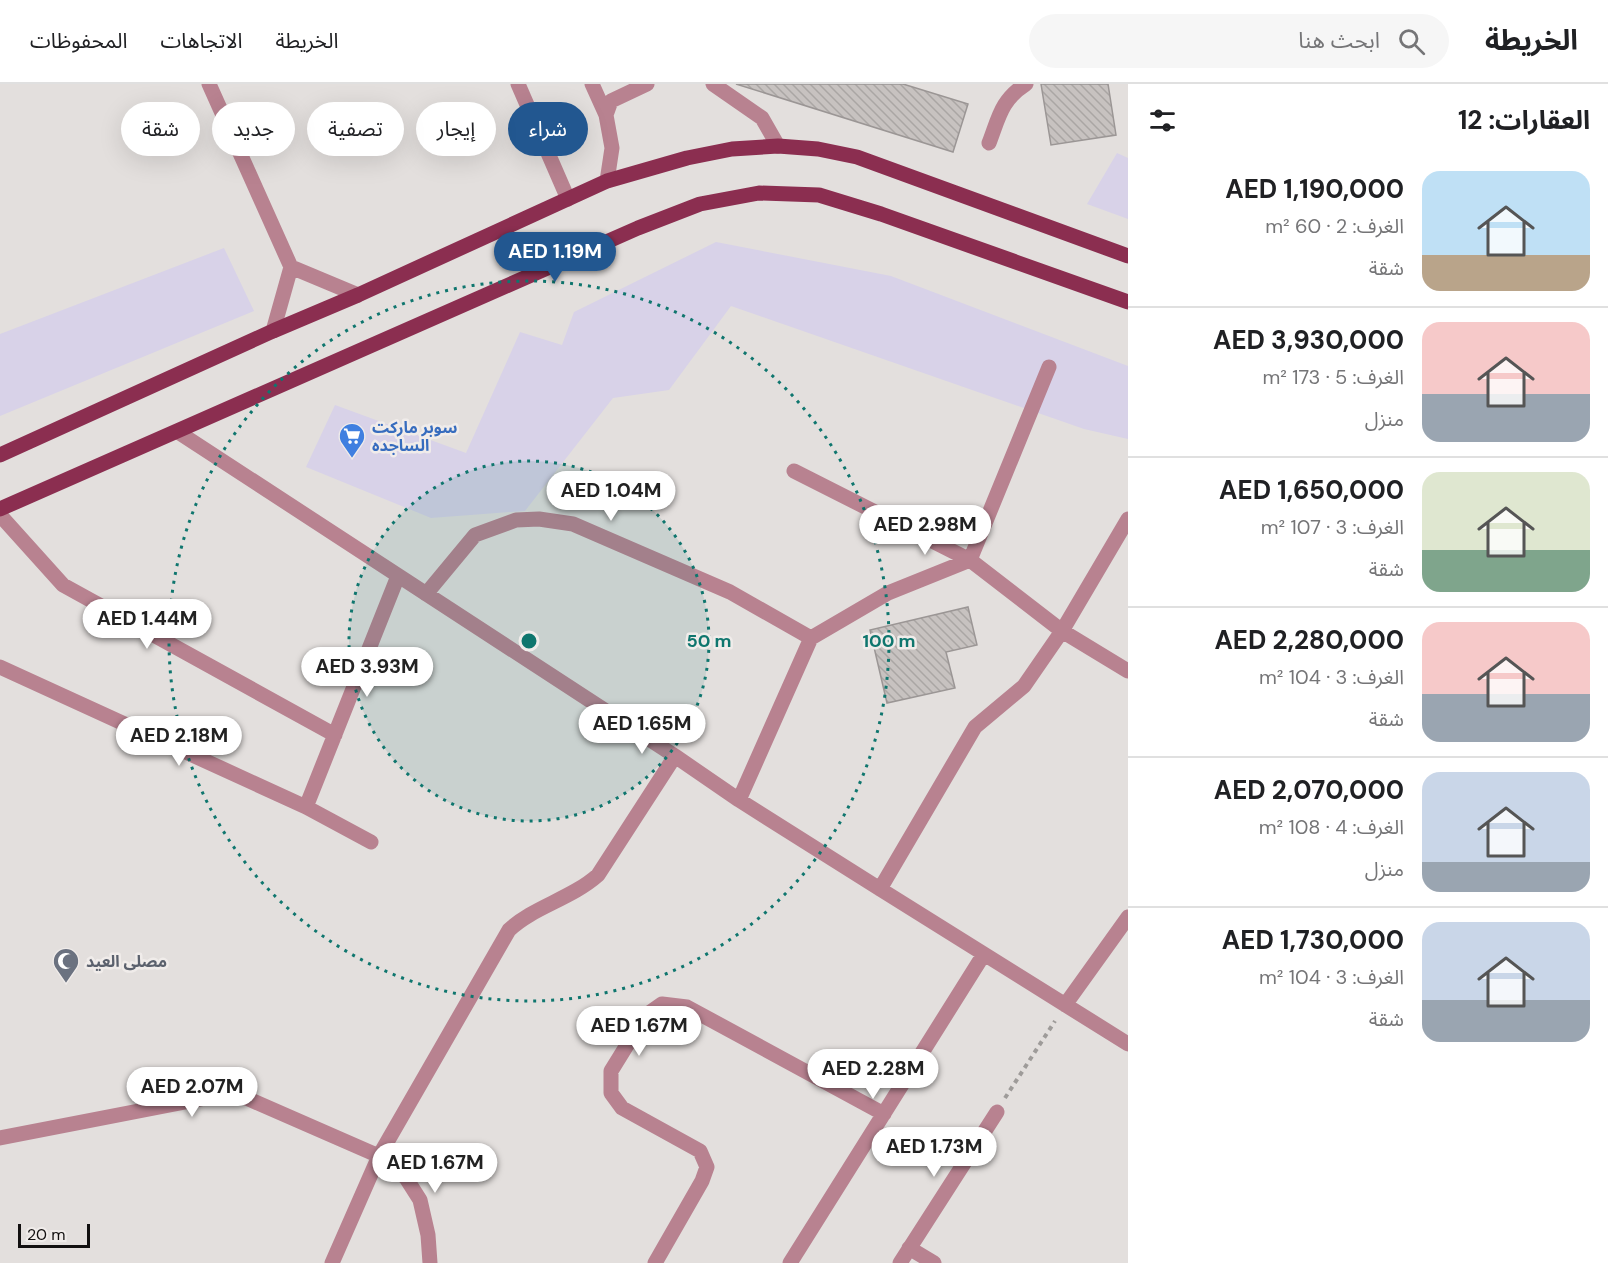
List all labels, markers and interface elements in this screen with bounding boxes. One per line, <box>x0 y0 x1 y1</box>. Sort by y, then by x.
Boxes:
search box <box>1029 14 1449 68</box>
text: الخريطة <box>1485 22 1578 59</box>
icon: search <box>1395 25 1428 58</box>
text: ابحث هنا <box>1298 26 1380 55</box>
text: المحفوظات <box>30 27 127 55</box>
text: الاتجاهات <box>160 27 242 55</box>
text: الخريطة <box>275 27 338 55</box>
chip: شقة <box>121 102 200 156</box>
chip: جديد <box>212 102 295 156</box>
chip: تصفية <box>307 102 404 156</box>
chip: إيجار <box>416 102 496 156</box>
chip: شراء <box>508 102 588 156</box>
text: العقارات: 12 <box>1458 103 1590 137</box>
icon: filters <box>1146 104 1179 137</box>
text: AED 1,190,000 <box>1225 172 1404 206</box>
icon: home <box>1470 195 1542 267</box>
text: الغرف: 2 · 60 m² <box>1265 213 1404 239</box>
pin: AED 1.19M <box>486 232 624 283</box>
text: AED 1.19M <box>508 238 602 264</box>
text: شقة <box>1369 255 1404 281</box>
text: AED 3,930,000 <box>1213 323 1404 357</box>
icon: home <box>1470 346 1542 418</box>
text: الغرف: 5 · 173 m² <box>1262 364 1404 390</box>
text: منزل <box>1365 406 1404 432</box>
place label: سوبر ماركت الساجده <box>372 417 457 456</box>
supermarket icon: سوبر ماركت الساجده <box>337 421 367 459</box>
pin: AED 1.04M <box>542 471 680 522</box>
text: AED 1,650,000 <box>1219 473 1404 507</box>
text: AED 1.04M <box>561 477 662 503</box>
icon: home <box>1470 496 1542 568</box>
pin: AED 2.98M <box>856 505 994 556</box>
text: AED 2.98M <box>873 511 977 537</box>
text: الغرف: 3 · 107 m² <box>1261 514 1404 540</box>
text: شقة <box>1369 556 1404 582</box>
pin: AED 1.44M <box>78 599 216 650</box>
text: AED 1.44M <box>97 605 197 631</box>
text: AED 2,280,000 <box>1214 623 1404 657</box>
text: 50 m <box>686 629 732 653</box>
text: 100 m <box>862 629 916 653</box>
centre of rings <box>519 631 539 651</box>
icon: home <box>1470 646 1542 718</box>
pin: AED 3.93M <box>298 647 436 698</box>
text: AED 3.93M <box>315 653 419 679</box>
text: الغرف: 3 · 104 m² <box>1259 664 1404 690</box>
pin: AED 1.65M <box>573 704 711 755</box>
text: شقة <box>1369 706 1404 732</box>
text: AED 1.65M <box>593 710 691 736</box>
pin: AED 2.18M <box>110 716 248 767</box>
text: AED 2.18M <box>130 722 228 748</box>
text: AED 2,070,000 <box>1214 773 1404 807</box>
icon: home <box>1470 796 1542 868</box>
text: الغرف: 4 · 108 m² <box>1259 814 1404 840</box>
text: منزل <box>1365 856 1404 882</box>
text: AED 1,730,000 <box>1222 923 1404 957</box>
mosque icon: مصلى العيد <box>51 946 81 984</box>
icon: home <box>1470 946 1542 1018</box>
place label: مصلى العيد <box>86 951 167 972</box>
text: الغرف: 3 · 104 m² <box>1259 964 1404 990</box>
pin: AED 1.67M <box>570 1006 708 1057</box>
text: شقة <box>1369 1006 1404 1032</box>
text: AED 1.67M <box>590 1012 688 1038</box>
pin: AED 2.28M <box>804 1049 942 1100</box>
text: AED 2.28M <box>821 1055 925 1081</box>
pin: AED 2.07M <box>123 1067 261 1118</box>
text: AED 2.07M <box>141 1073 243 1099</box>
pin: AED 1.73M <box>865 1127 1003 1178</box>
text: AED 1.73M <box>886 1133 982 1159</box>
pin: AED 1.67M <box>366 1143 504 1194</box>
text: AED 1.67M <box>386 1149 484 1175</box>
scale bar <box>18 1221 90 1248</box>
text: 20 m <box>27 1224 66 1245</box>

